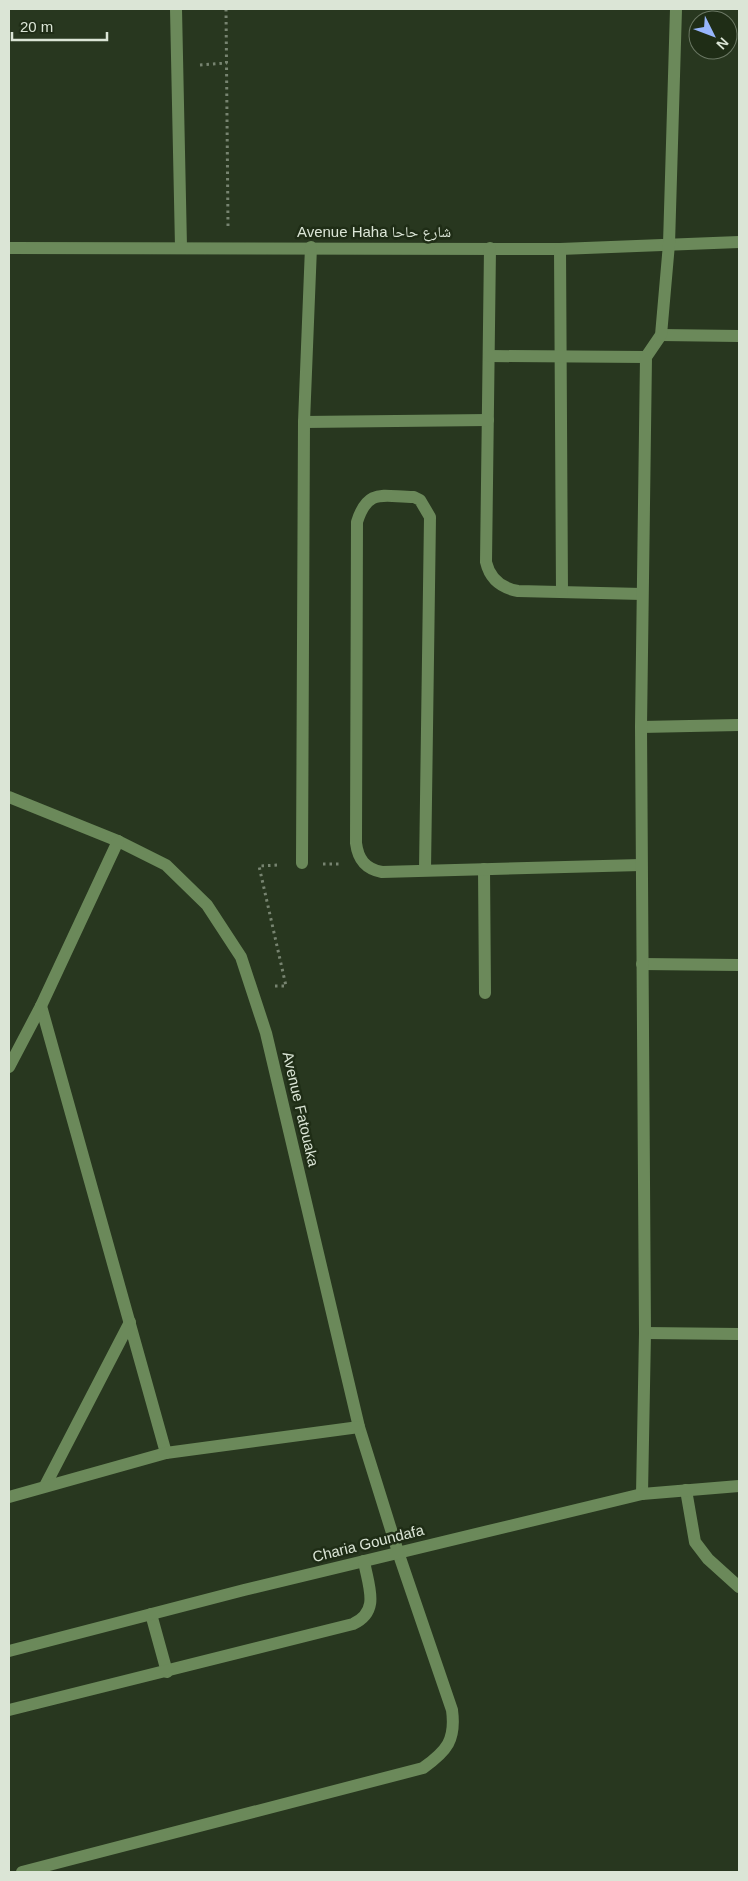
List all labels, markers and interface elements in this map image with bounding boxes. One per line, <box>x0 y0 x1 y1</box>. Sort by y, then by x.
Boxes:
scale bar <box>12 10 108 42</box>
north arrow <box>688 10 738 60</box>
text: 20 m <box>20 18 53 35</box>
text: N <box>713 35 732 53</box>
street label: Avenue Haha شارع حاحا <box>297 223 451 242</box>
street label: Avenue Fatouaka <box>280 1050 323 1169</box>
street label: Charia Goundafa <box>311 1521 426 1565</box>

